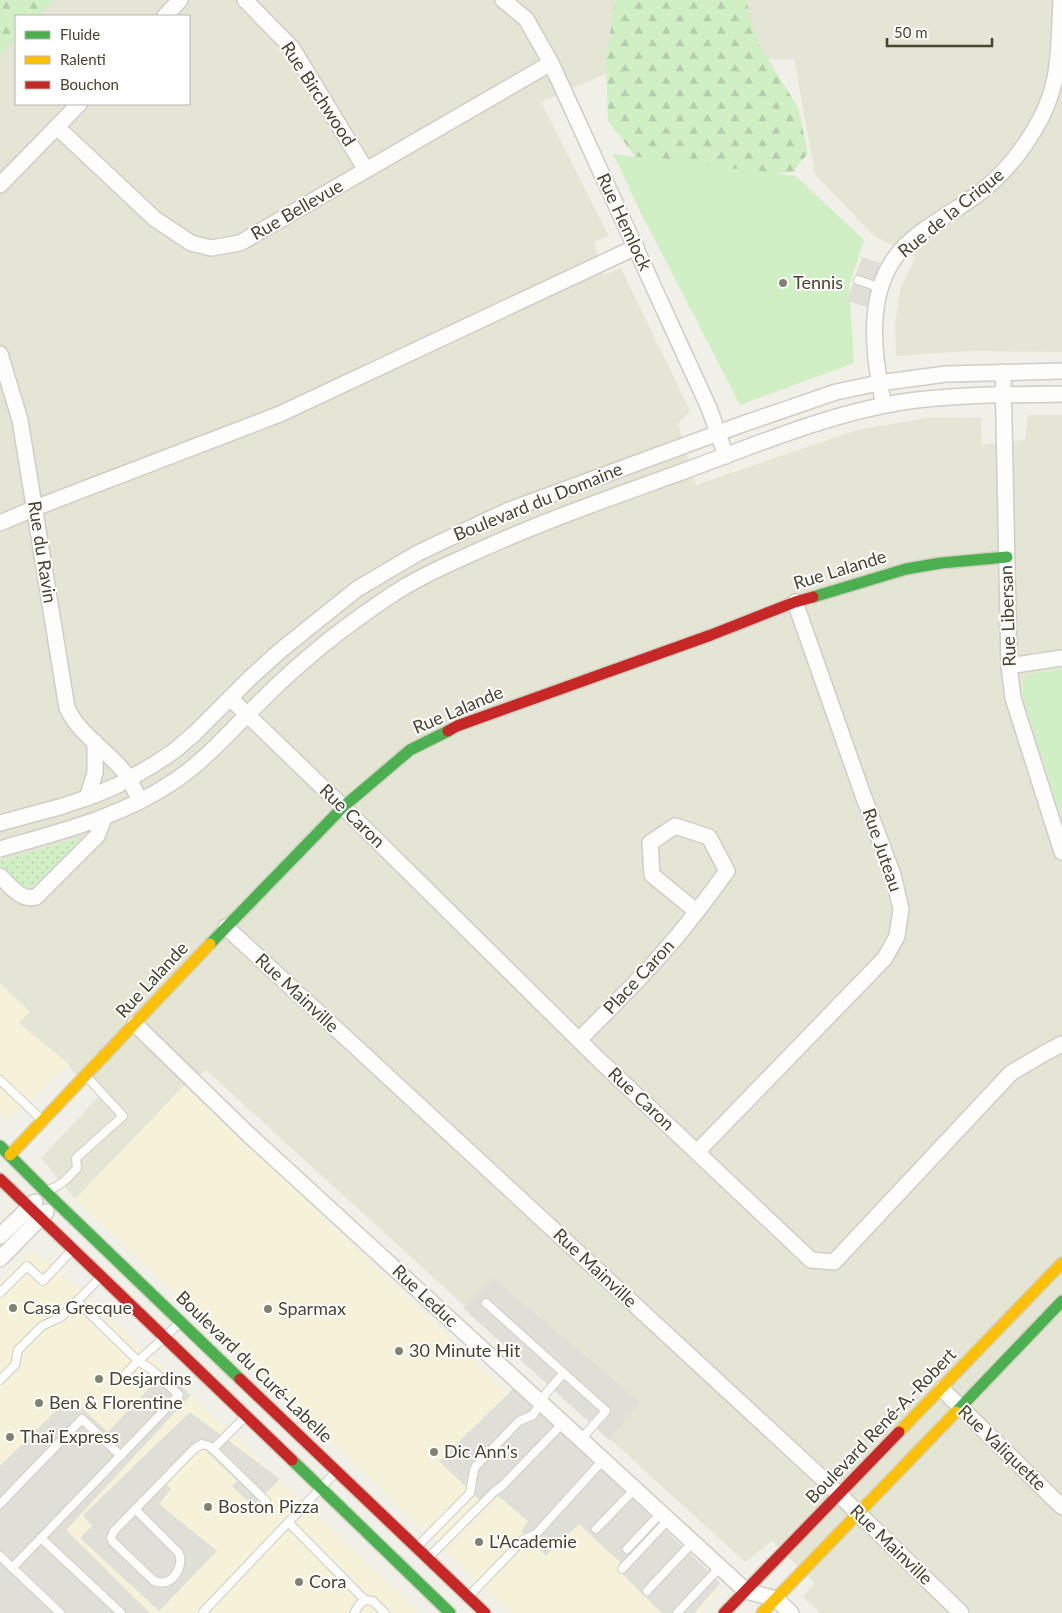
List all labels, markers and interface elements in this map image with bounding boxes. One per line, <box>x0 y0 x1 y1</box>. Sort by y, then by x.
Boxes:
legend <box>15 15 190 105</box>
scale bar <box>887 15 992 47</box>
text: 50 m <box>894 23 928 41</box>
text: Fluide <box>60 25 100 43</box>
street label: Rue Birchwood <box>277 37 361 150</box>
text: Ralenti <box>60 50 106 68</box>
text: Bouchon <box>60 75 119 93</box>
street label: Rue de la Crique <box>893 163 1008 262</box>
street label: Rue Hemlock <box>593 169 657 275</box>
street label: Rue Bellevue <box>247 174 346 244</box>
place label: Tennis <box>793 271 843 293</box>
marker: Tennis <box>777 277 789 289</box>
street label: Boulevard du Domaine <box>450 457 625 545</box>
street label: Rue du Ravin <box>24 499 62 605</box>
street label: Rue Lalande <box>791 544 889 594</box>
street label: Rue Libersan <box>994 565 1020 667</box>
street label: Rue Lalande <box>409 680 506 738</box>
street label: Rue Caron <box>315 779 390 852</box>
street label: Rue Juteau <box>858 805 907 894</box>
street label: Place Caron <box>598 934 678 1018</box>
street label: Rue Lalande <box>110 937 192 1022</box>
street label: Rue Mainville <box>251 948 344 1037</box>
street label: Rue Caron <box>604 1062 679 1134</box>
street label: Rue Mainville <box>549 1223 642 1312</box>
street label: Rue Leduc <box>388 1259 463 1332</box>
street label: Boulevard du Curé-Labelle <box>172 1286 338 1447</box>
place label: Casa Grecque <box>23 1296 132 1318</box>
place label: Sparmax <box>278 1297 346 1319</box>
marker: Casa Grecque <box>7 1302 19 1314</box>
marker: Sparmax <box>262 1303 274 1315</box>
place label: 30 Minute Hit <box>409 1339 521 1361</box>
street label: Boulevard René-A.-Robert <box>800 1343 961 1507</box>
marker: 30 Minute Hit <box>393 1345 405 1357</box>
place label: Desjardins <box>109 1367 192 1389</box>
marker: Desjardins <box>93 1373 105 1385</box>
place label: Ben & Florentine <box>49 1391 183 1413</box>
marker: Ben & Florentine <box>33 1397 45 1409</box>
street label: Rue Valiquette <box>954 1400 1051 1495</box>
place label: Thaï Express <box>20 1425 119 1447</box>
marker: Thaï Express <box>4 1431 16 1443</box>
place label: Dic Ann's <box>444 1440 518 1462</box>
marker: Dic Ann's <box>428 1446 440 1458</box>
place label: Boston Pizza <box>218 1495 319 1517</box>
street label: Rue Mainville <box>846 1499 938 1589</box>
marker: Boston Pizza <box>202 1501 214 1513</box>
place label: L'Academie <box>489 1530 577 1552</box>
marker: L'Academie <box>473 1536 485 1548</box>
place label: Cora <box>309 1570 346 1592</box>
marker: Cora <box>293 1576 305 1588</box>

